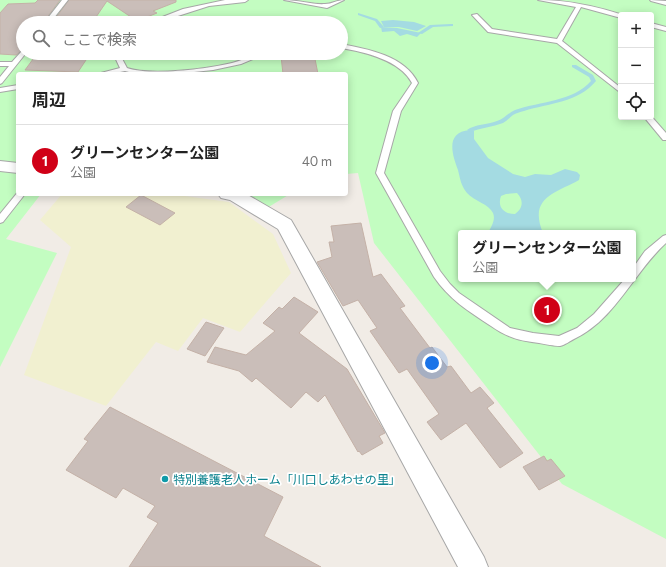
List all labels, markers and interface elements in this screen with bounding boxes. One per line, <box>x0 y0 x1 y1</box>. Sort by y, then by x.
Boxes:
map controls <box>618 12 654 120</box>
button: + <box>618 12 654 48</box>
search box <box>16 16 348 60</box>
icon: search <box>30 27 52 49</box>
text: ここで検索 <box>62 30 137 48</box>
button: − <box>618 48 654 84</box>
button: locate <box>618 84 654 120</box>
text: 周辺 <box>32 89 66 110</box>
text: グリーンセンター公園 <box>70 143 219 161</box>
text: 1 <box>42 153 48 169</box>
text: 40 m <box>302 153 332 169</box>
text: 公園 <box>70 164 96 180</box>
popup <box>458 230 636 282</box>
text: グリーンセンター公園 <box>472 238 622 256</box>
text: 公園 <box>472 259 498 275</box>
pin: 1 <box>534 295 560 325</box>
your location <box>422 353 442 373</box>
place label: 特別養護老人ホーム「川口しあわせの里」 <box>173 472 401 486</box>
marker: 特別養護老人ホーム「川口しあわせの里」 <box>160 474 170 484</box>

